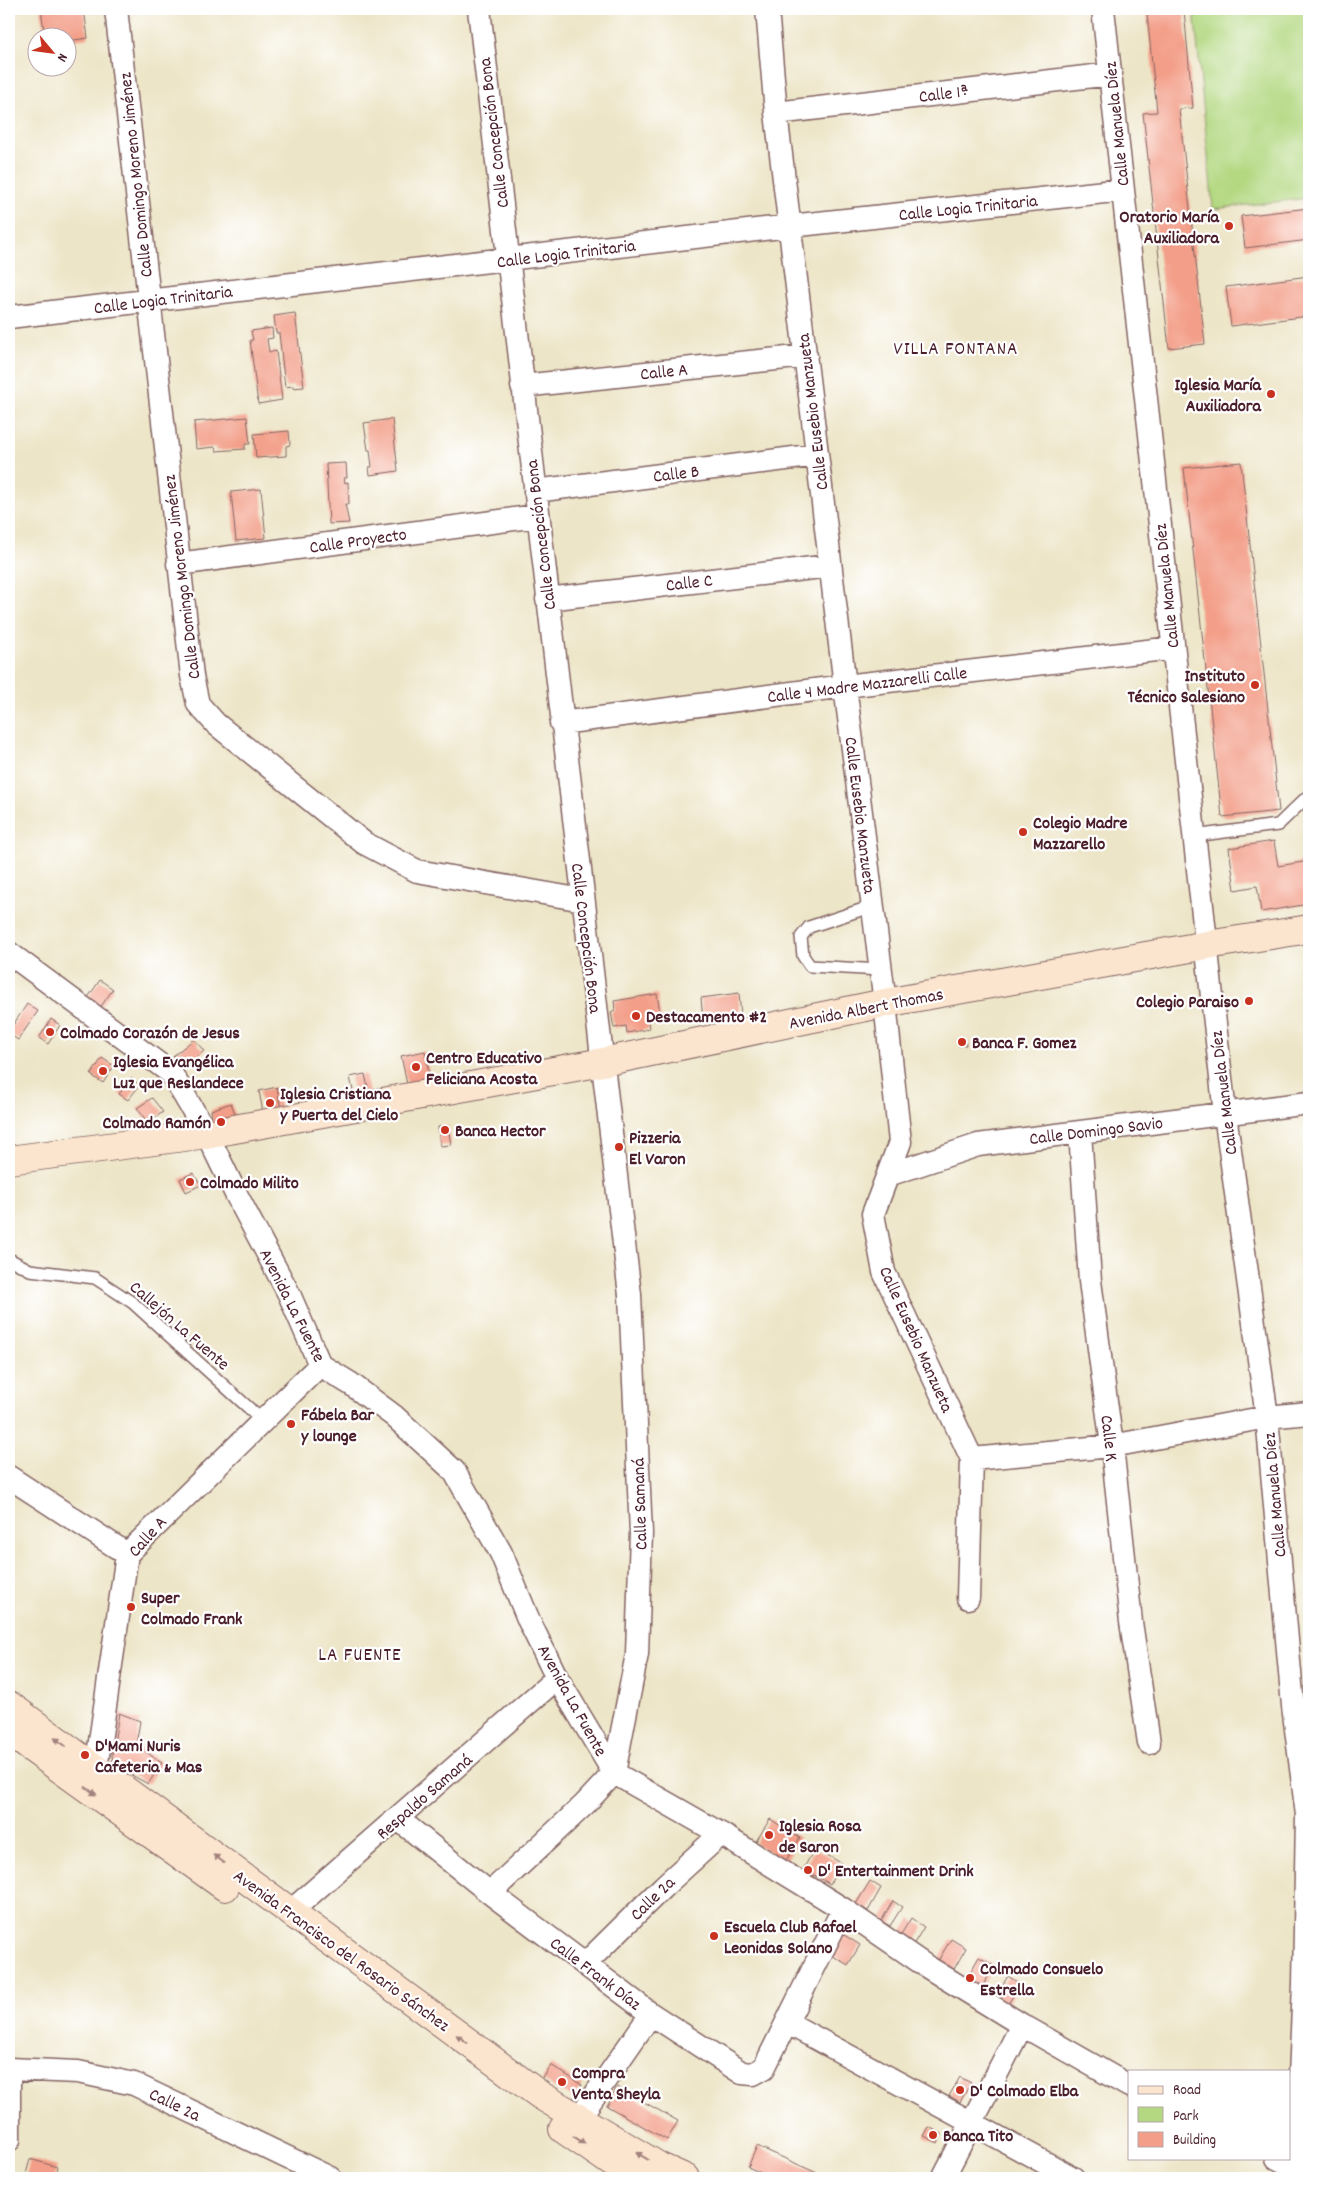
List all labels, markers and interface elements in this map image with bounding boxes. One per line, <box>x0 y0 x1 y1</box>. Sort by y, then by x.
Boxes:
north arrow <box>28 28 78 78</box>
text: N <box>51 49 72 65</box>
street label: Calle Concepción Bona <box>474 56 517 209</box>
street label: Calle Manuela Díez <box>1099 60 1137 187</box>
street label: Calle Domingo Moreno Jiménez <box>114 71 161 278</box>
street label: Calle 1ª <box>917 80 971 111</box>
street label: Calle Logia Trinitaria <box>898 190 1039 229</box>
place label: Oratorio María Auxiliadora <box>1119 206 1220 252</box>
marker: Oratorio María Auxiliadora <box>1223 220 1235 232</box>
street label: Calle Logia Trinitaria <box>496 235 638 276</box>
street label: Calle Logia Trinitaria <box>93 281 235 322</box>
street label: Calle Eusebio Manzueta <box>792 331 836 491</box>
district label: VILLA FONTANA <box>894 337 1018 364</box>
street label: Calle A <box>639 359 689 388</box>
place label: Iglesia María Auxiliadora <box>1174 374 1262 420</box>
marker: Iglesia María Auxiliadora <box>1265 388 1277 400</box>
street label: Calle Concepción Bona <box>521 458 564 611</box>
street label: Calle B <box>652 460 701 491</box>
street label: Calle Domingo Moreno Jiménez <box>159 473 208 680</box>
street label: Calle Manuela Díez <box>1149 522 1187 649</box>
street label: Calle Proyecto <box>308 523 409 562</box>
street label: Calle C <box>665 569 714 600</box>
street label: Calle 4 Madre Mazzarelli Calle <box>766 662 969 711</box>
place label: Instituto Técnico Salesiano <box>1128 665 1245 711</box>
marker: Instituto Técnico Salesiano <box>1249 679 1261 691</box>
street label: Calle Eusebio Manzueta <box>837 736 881 896</box>
place label: Colegio Madre Mazzarello <box>1033 812 1128 858</box>
marker: Colegio Madre Mazzarello <box>1017 826 1029 838</box>
street label: Calle Concepción Bona <box>563 862 606 1015</box>
street label: Avenida Albert Thomas <box>787 983 946 1038</box>
place label: Colegio Paraiso <box>1136 991 1239 1016</box>
marker: Colegio Paraiso <box>1243 995 1255 1007</box>
place label: Destacamento #2 <box>646 1006 767 1031</box>
marker: Destacamento #2 <box>630 1010 642 1022</box>
place label: Colmado Corazón de Jesus <box>60 1022 240 1047</box>
marker: Colmado Corazón de Jesus <box>44 1026 56 1038</box>
street label: Calle Manuela Díez <box>1205 1029 1246 1156</box>
place label: Banca F. Gomez <box>972 1032 1077 1057</box>
marker: Banca F. Gomez <box>956 1036 968 1048</box>
place label: Centro Educativo Feliciana Acosta <box>426 1047 542 1093</box>
place label: Iglesia Evangélica Luz que Reslandece <box>113 1051 244 1097</box>
marker: Centro Educativo Feliciana Acosta <box>410 1061 422 1073</box>
marker: Iglesia Evangélica Luz que Reslandece <box>97 1065 109 1077</box>
place label: Iglesia Cristiana y Puerta del Cielo <box>280 1083 398 1129</box>
marker: Iglesia Cristiana y Puerta del Cielo <box>264 1097 276 1109</box>
place label: Colmado Ramón <box>103 1112 211 1137</box>
street label: Calle Domingo Savio <box>1028 1112 1165 1153</box>
marker: Colmado Ramón <box>215 1116 227 1128</box>
place label: Banca Hector <box>455 1120 546 1145</box>
marker: Banca Hector <box>439 1124 451 1136</box>
place label: Pizzeria El Varon <box>629 1127 686 1173</box>
marker: Pizzeria El Varon <box>613 1141 625 1153</box>
place label: Colmado Milito <box>200 1172 299 1197</box>
marker: Colmado Milito <box>184 1176 196 1188</box>
street label: Avenida La Fuente <box>251 1245 330 1367</box>
street label: Calle Eusebio Manzueta <box>871 1263 958 1418</box>
street label: Callejón La Fuente <box>123 1276 234 1378</box>
place label: Fábela Bar y lounge <box>301 1404 375 1450</box>
street label: Calle K <box>1092 1414 1123 1463</box>
marker: Fábela Bar y lounge <box>285 1418 297 1430</box>
street label: Calle Manuela Díez <box>1259 1431 1294 1558</box>
street label: Calle Samaná <box>627 1457 656 1551</box>
street label: Calle A <box>124 1511 174 1564</box>
place label: Super Colmado Frank <box>141 1587 243 1633</box>
marker: Super Colmado Frank <box>125 1601 137 1613</box>
street label: Avenida La Fuente <box>530 1641 612 1762</box>
district label: LA FUENTE <box>318 1643 402 1670</box>
place label: D'Mami Nuris Cafeteria & Mas <box>95 1735 203 1781</box>
one-way arrow <box>53 1737 67 1747</box>
marker: D'Mami Nuris Cafeteria & Mas <box>79 1749 91 1761</box>
street label: Respaldo Samaná <box>372 1749 479 1847</box>
one-way arrow <box>84 1786 98 1796</box>
place label: Iglesia Rosa de Saron <box>779 1815 861 1861</box>
marker: Iglesia Rosa de Saron <box>763 1829 775 1841</box>
one-way arrow <box>212 1855 225 1865</box>
place label: D' Entertainment Drink <box>818 1860 974 1885</box>
marker: D' Entertainment Drink <box>802 1864 814 1876</box>
street label: Avenida Francisco del Rosario Sánchez <box>227 1865 454 2039</box>
street label: Calle 2a <box>626 1872 682 1928</box>
place label: Escuela Club Rafael Leonidas Solano <box>724 1916 857 1962</box>
marker: Escuela Club Rafael Leonidas Solano <box>708 1930 720 1942</box>
street label: Calle Frank Díaz <box>544 1932 646 2018</box>
place label: Colmado Consuelo Estrella <box>980 1958 1103 2004</box>
marker: Colmado Consuelo Estrella <box>964 1972 976 1984</box>
one-way arrow <box>456 2033 469 2044</box>
place label: Compra Venta Sheyla <box>572 2062 661 2108</box>
legend <box>1128 2070 1290 2160</box>
marker: Compra Venta Sheyla <box>556 2076 568 2088</box>
place label: D' Colmado Elba <box>970 2080 1079 2105</box>
text: Road <box>1173 2080 1201 2102</box>
street label: Calle 2a <box>144 2083 204 2130</box>
marker: D' Colmado Elba <box>954 2084 966 2096</box>
text: Park <box>1173 2106 1199 2128</box>
place label: Banca Tito <box>943 2125 1013 2150</box>
marker: Banca Tito <box>927 2129 939 2141</box>
text: Building <box>1173 2130 1216 2152</box>
one-way arrow <box>572 2135 586 2145</box>
one-way arrow <box>635 2152 648 2161</box>

